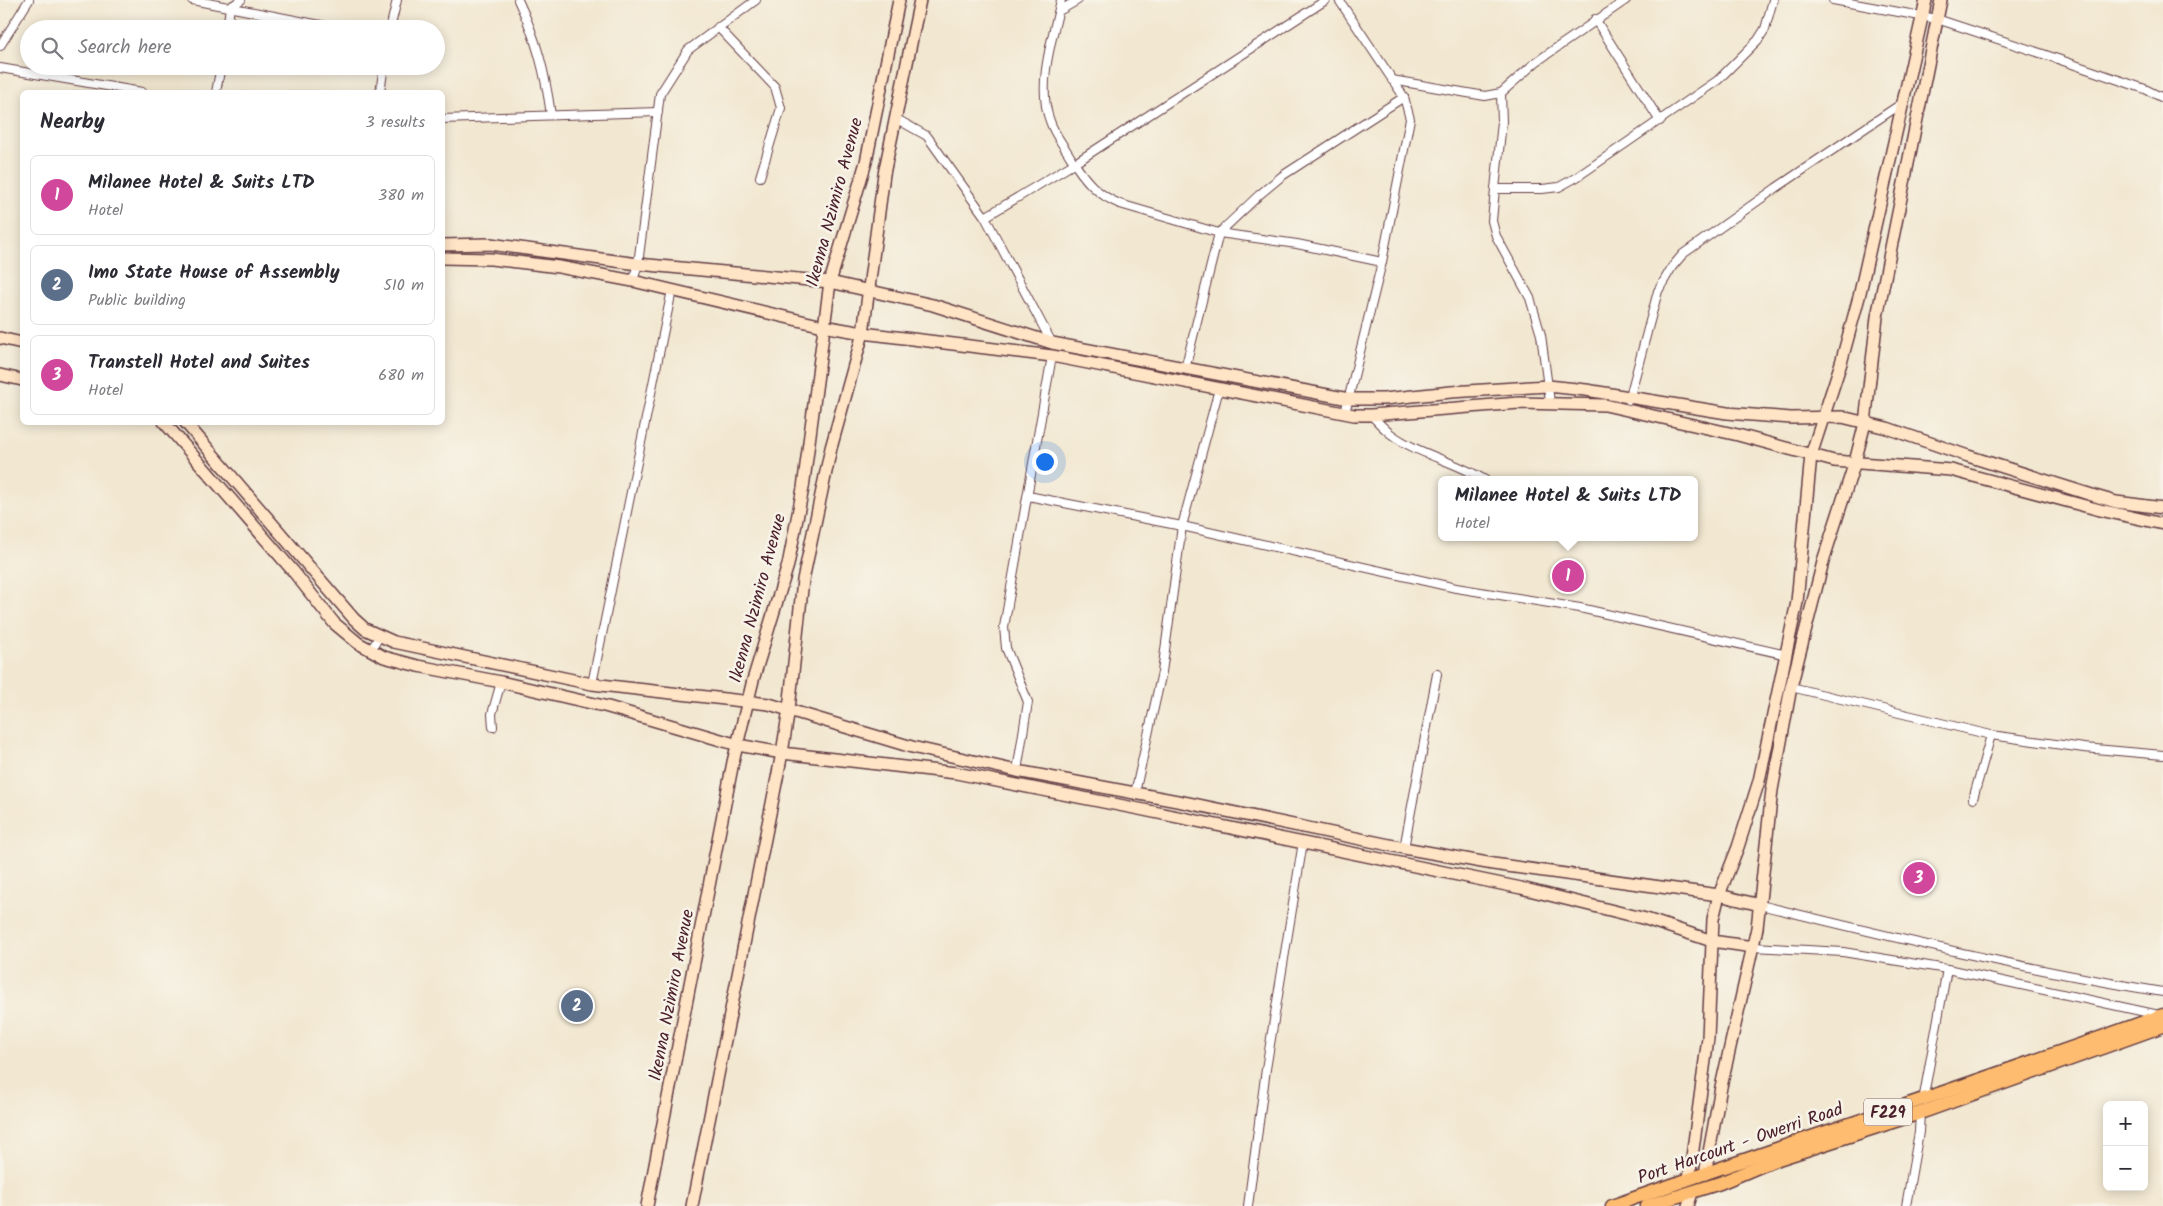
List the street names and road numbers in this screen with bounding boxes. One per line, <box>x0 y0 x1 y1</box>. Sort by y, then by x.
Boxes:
street label: Ikenna Nzimiro Avenue <box>799 114 872 290</box>
street label: Ikenna Nzimiro Avenue <box>722 510 795 686</box>
street label: Ikenna Nzimiro Avenue <box>642 907 703 1084</box>
street label: Port Harcourt - Owerri Road <box>1634 1095 1848 1193</box>
road number: F229 <box>1864 1098 1912 1126</box>

